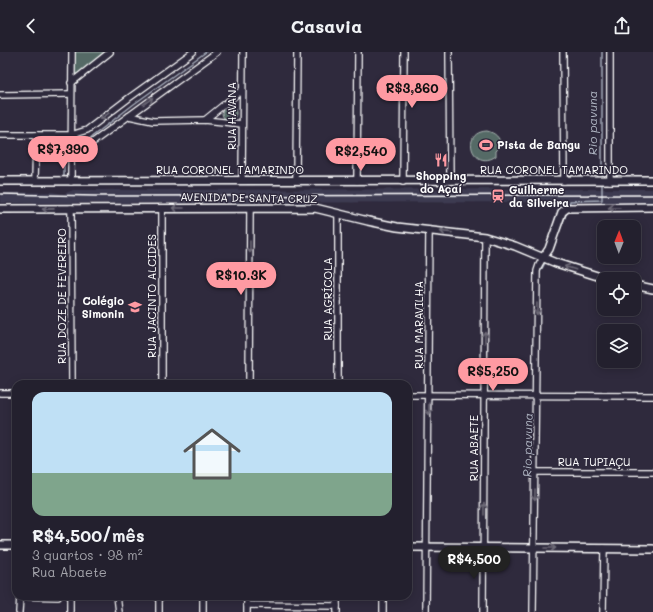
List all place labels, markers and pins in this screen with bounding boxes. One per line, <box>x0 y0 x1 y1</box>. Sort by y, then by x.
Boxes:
pin: R$3,860 <box>375 75 449 109</box>
pin: R$7,390 <box>26 136 100 170</box>
sports icon: Pista de Bangu <box>478 137 494 153</box>
place label: Pista de Bangu <box>497 137 580 152</box>
pin: R$2,540 <box>324 138 398 172</box>
restaurant icon: Shopping do Açaí <box>433 152 449 168</box>
place label: Shopping do Açaí <box>416 168 467 196</box>
place label: Guilherme da Silveira <box>509 182 569 210</box>
station icon: Guilherme da Silveira <box>490 188 506 204</box>
pin: R$10.3K <box>204 262 278 296</box>
place label: Colégio Simonin <box>82 293 124 321</box>
school or university icon: Colégio Simonin <box>127 299 143 315</box>
pin: R$5,250 <box>456 358 530 392</box>
pin: R$4,500 <box>437 546 511 580</box>

